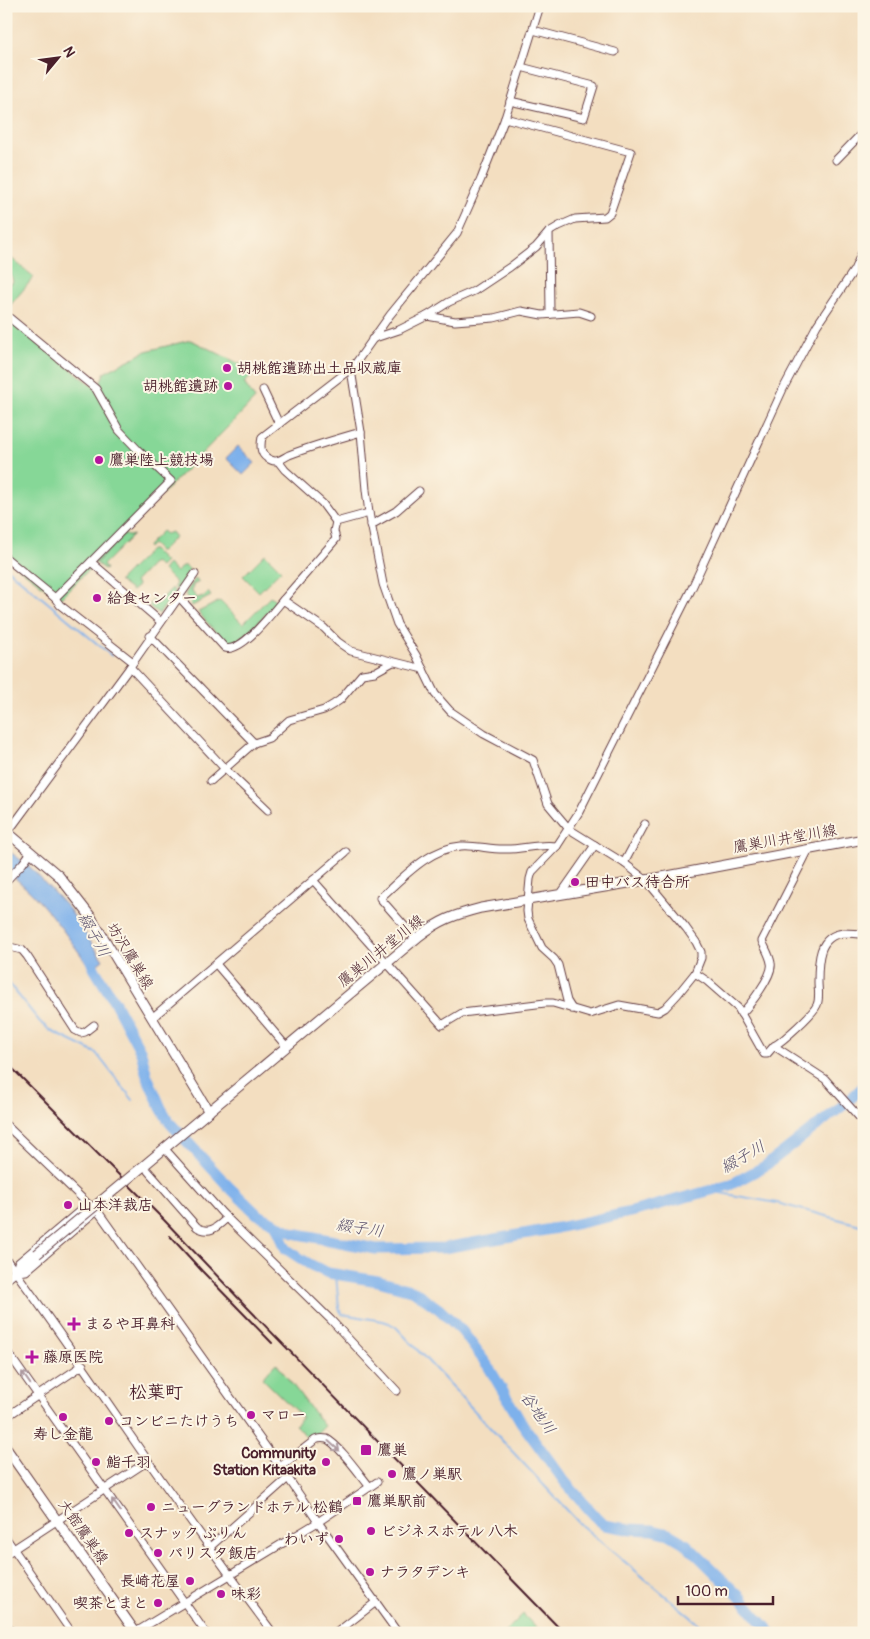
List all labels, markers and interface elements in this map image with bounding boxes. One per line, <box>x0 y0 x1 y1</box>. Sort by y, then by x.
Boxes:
north arrow <box>32 32 82 82</box>
text: N <box>59 44 79 60</box>
place label: 胡桃館遺跡出土品収蔵庫 <box>237 359 402 378</box>
marker: 胡桃館遺跡出土品収蔵庫 <box>221 362 233 374</box>
place label: 胡桃館遺跡 <box>143 377 218 396</box>
marker: 胡桃館遺跡 <box>222 380 234 392</box>
place label: 鷹巣陸上競技場 <box>109 451 214 470</box>
marker: 鷹巣陸上競技場 <box>93 454 105 466</box>
place label: 給食センター <box>107 589 197 608</box>
marker: 給食センター <box>91 592 103 604</box>
street label: 鷹巣川井堂川線 <box>732 821 838 857</box>
place label: 田中バス待合所 <box>585 873 690 892</box>
marker: 田中バス待合所 <box>569 876 581 888</box>
water label: 綴子川 <box>74 909 114 961</box>
street label: 鷹巣川井堂川線 <box>334 911 428 991</box>
street label: 坊沢鷹巣線 <box>103 919 157 993</box>
water label: 綴子川 <box>717 1136 769 1178</box>
place label: 山本洋裁店 <box>78 1196 153 1215</box>
marker: 山本洋裁店 <box>62 1199 74 1211</box>
water label: 綴子川 <box>335 1214 385 1242</box>
place label: まるや耳鼻科 <box>85 1315 175 1334</box>
marker: まるや耳鼻科 <box>67 1317 81 1331</box>
place label: 藤原医院 <box>43 1348 103 1367</box>
marker: 藤原医院 <box>25 1350 39 1364</box>
one-way arrow <box>21 1371 31 1385</box>
district label: 松葉町 <box>129 1381 183 1404</box>
water label: 谷地川 <box>516 1388 560 1438</box>
place label: マロー <box>261 1406 306 1425</box>
marker: マロー <box>245 1409 257 1421</box>
marker: 寿し金龍 <box>57 1411 69 1423</box>
place label: コンビニたけうち <box>119 1412 239 1431</box>
marker: コンビニたけうち <box>103 1415 115 1427</box>
place label: 寿し金龍 <box>33 1425 93 1444</box>
one-way arrow <box>328 1440 341 1452</box>
place label: 鷹巣 <box>377 1441 407 1460</box>
marker: 鷹巣 <box>359 1443 373 1457</box>
place label: Community Station Kitaakita <box>213 1444 317 1480</box>
place label: 鮨千羽 <box>106 1453 151 1472</box>
marker: 鮨千羽 <box>90 1456 102 1468</box>
marker: Community Station Kitaakita <box>320 1456 332 1468</box>
place label: 鷹ノ巣駅 <box>402 1465 462 1484</box>
marker: 鷹ノ巣駅 <box>386 1468 398 1480</box>
place label: 鷹巣駅前 <box>367 1492 427 1511</box>
marker: 鷹巣駅前 <box>351 1495 363 1507</box>
street label: 大館鷹巣線 <box>54 1496 112 1568</box>
place label: ニューグランドホテル 松鶴 <box>161 1498 343 1517</box>
one-way arrow <box>111 1499 121 1513</box>
marker: ニューグランドホテル 松鶴 <box>145 1501 157 1513</box>
place label: ビジネスホテル 八木 <box>381 1522 518 1541</box>
place label: スナック ぷりん <box>139 1524 247 1543</box>
marker: ビジネスホテル 八木 <box>365 1525 377 1537</box>
marker: スナック ぷりん <box>123 1527 135 1539</box>
place label: わいず <box>284 1530 329 1549</box>
marker: わいず <box>333 1533 345 1545</box>
place label: パリスタ飯店 <box>168 1544 258 1563</box>
marker: パリスタ飯店 <box>152 1547 164 1559</box>
place label: ナラタデンキ <box>380 1563 470 1582</box>
marker: ナラタデンキ <box>364 1566 376 1578</box>
place label: 長崎花屋 <box>120 1572 180 1591</box>
scale bar <box>678 1574 772 1606</box>
marker: 長崎花屋 <box>184 1575 196 1587</box>
text: 100 m <box>685 1582 728 1601</box>
place label: 味彩 <box>231 1585 261 1604</box>
marker: 味彩 <box>215 1588 227 1600</box>
place label: 喫茶とまと <box>73 1594 148 1613</box>
marker: 喫茶とまと <box>152 1597 164 1609</box>

